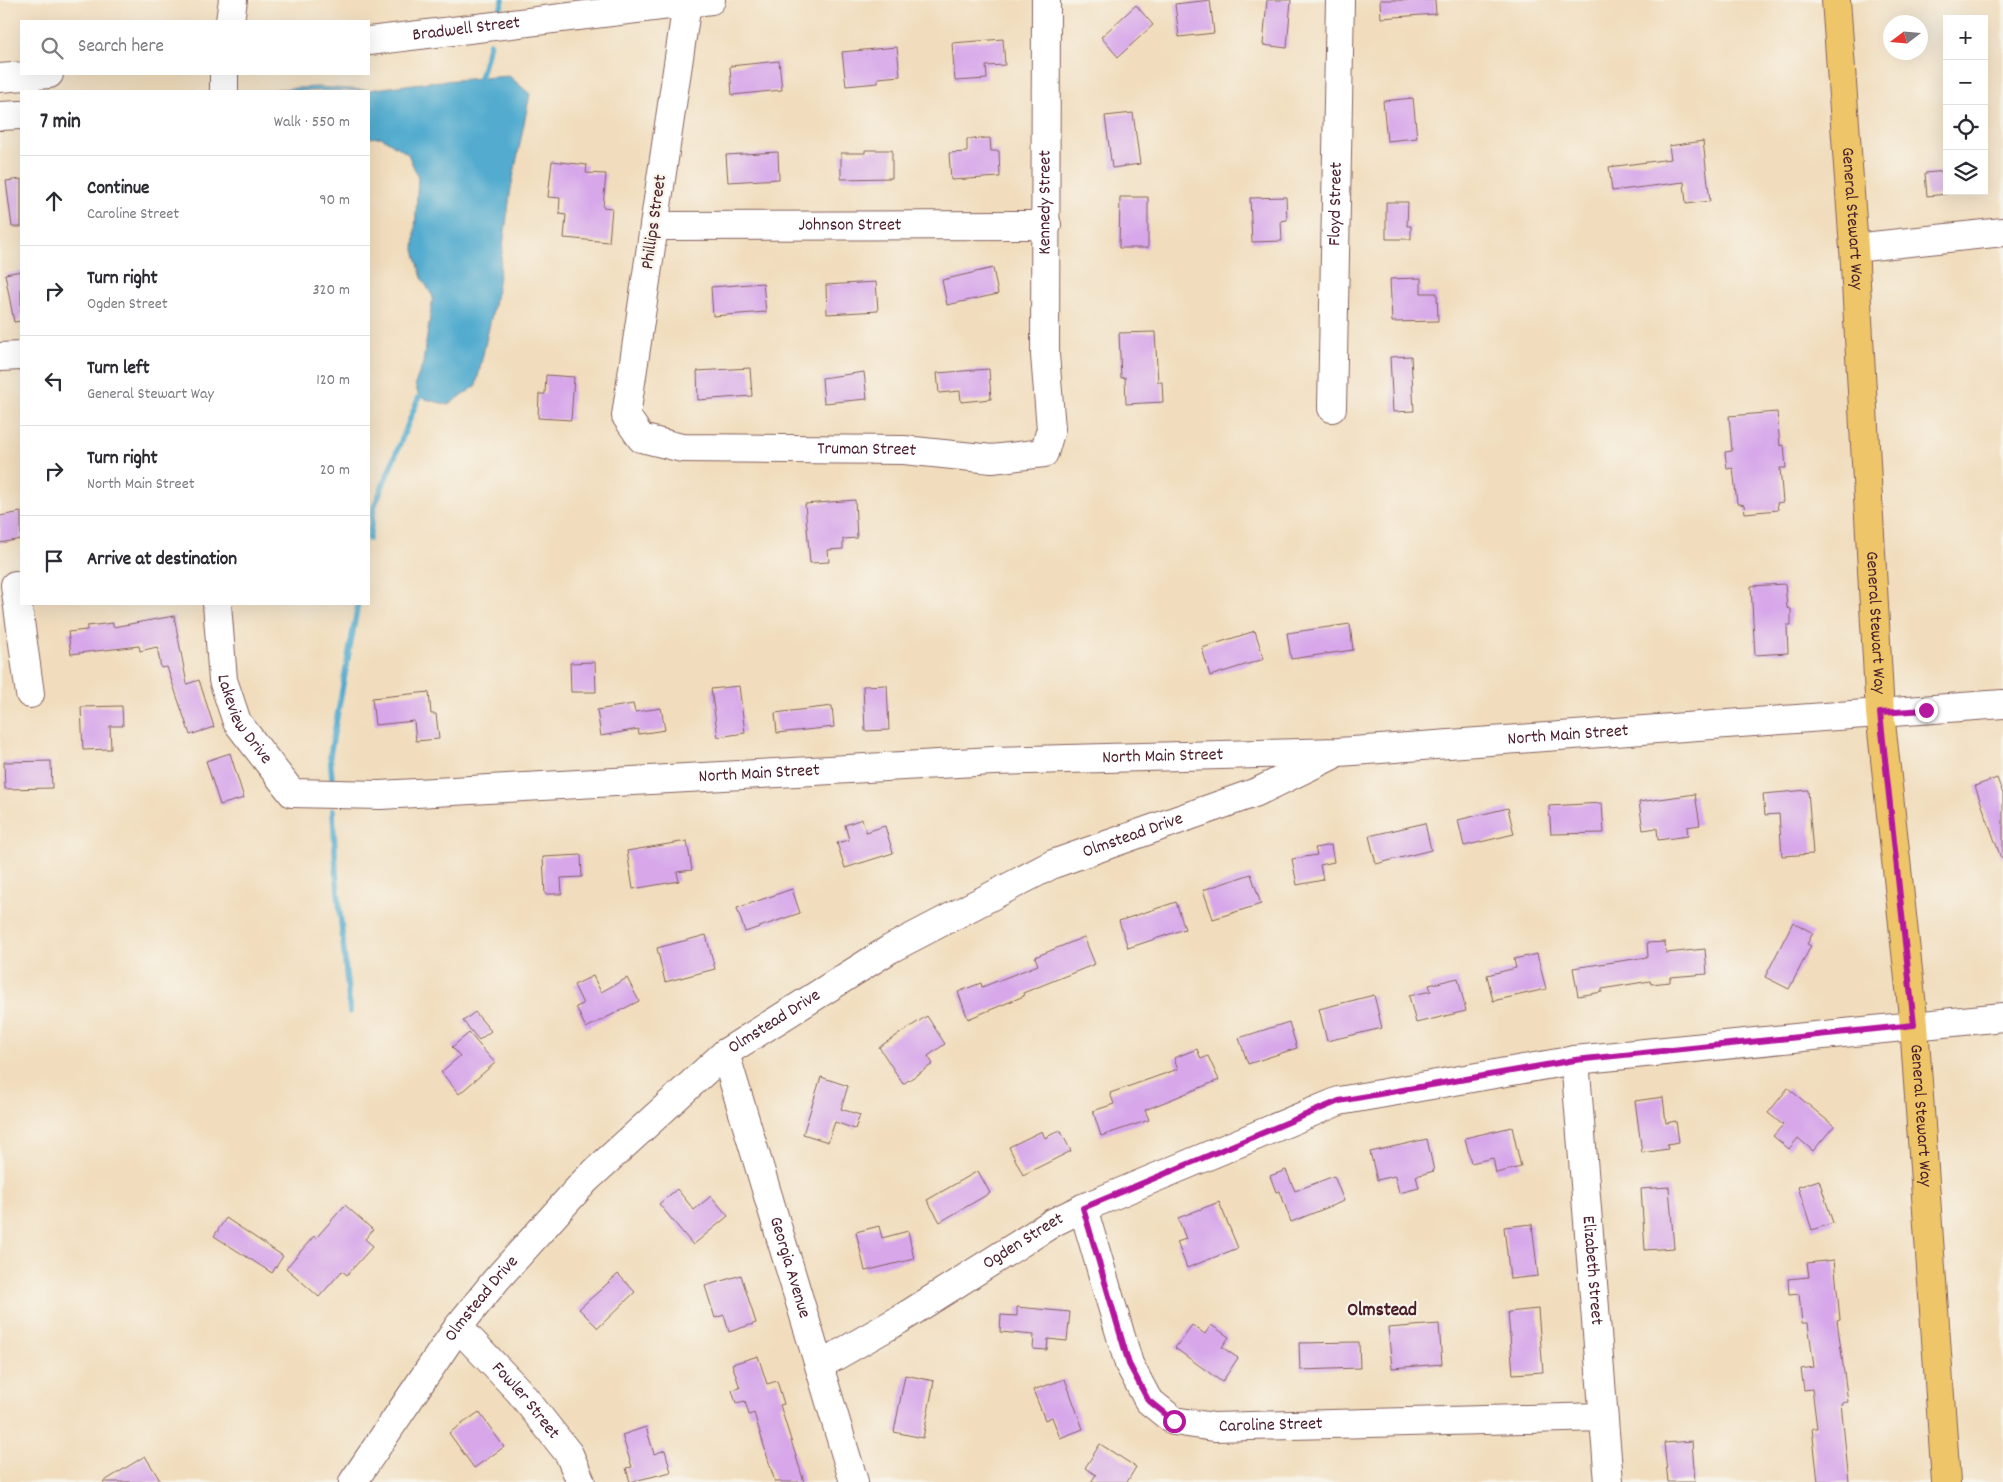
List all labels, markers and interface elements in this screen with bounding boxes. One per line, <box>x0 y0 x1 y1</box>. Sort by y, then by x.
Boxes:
street label: Bradwell Street <box>411 10 522 48</box>
north arrow <box>1883 15 1928 60</box>
map controls <box>1943 15 1988 195</box>
button: + <box>1943 15 1988 60</box>
search box <box>20 20 370 75</box>
icon: search <box>38 34 66 62</box>
text: Search here <box>78 34 164 61</box>
button: − <box>1943 60 1988 105</box>
button: locate <box>1943 105 1988 150</box>
text: 7 min <box>40 108 81 138</box>
text: Walk · 550 m <box>274 111 350 134</box>
street label: General Stewart Way <box>1834 146 1869 291</box>
street label: Kennedy Street <box>1033 150 1058 255</box>
button: layers <box>1943 150 1988 195</box>
street label: Floyd Street <box>1323 161 1349 246</box>
street label: Phillips Street <box>636 173 674 271</box>
text: Continue <box>87 176 149 203</box>
icon: ahead <box>40 187 68 215</box>
text: 90 m <box>319 189 350 212</box>
text: Caroline Street <box>87 203 179 226</box>
street label: Johnson Street <box>798 213 902 238</box>
text: Turn right <box>87 266 158 293</box>
icon: right <box>40 277 68 305</box>
text: 320 m <box>313 279 350 302</box>
text: Ogden Street <box>87 293 168 316</box>
text: Turn left <box>87 356 150 383</box>
icon: left <box>40 367 68 395</box>
text: 120 m <box>316 369 350 392</box>
text: General Stewart Way <box>87 383 214 406</box>
street label: Truman Street <box>817 437 918 464</box>
text: Turn right <box>87 446 158 473</box>
icon: right <box>40 457 68 485</box>
text: 20 m <box>320 459 350 482</box>
text: North Main Street <box>87 473 195 496</box>
icon: arrive <box>40 547 68 575</box>
text: Arrive at destination <box>87 547 237 574</box>
street label: General Stewart Way <box>1858 551 1891 696</box>
street label: Lakeview Drive <box>210 674 278 770</box>
route end <box>1915 699 1938 722</box>
street label: North Main Street <box>1507 719 1630 752</box>
street label: North Main Street <box>1102 743 1224 771</box>
street label: North Main Street <box>698 758 821 790</box>
street label: Olmstead Drive <box>1079 807 1187 865</box>
street label: Olmstead Drive <box>723 983 826 1060</box>
street label: General Stewart Way <box>1903 1043 1938 1188</box>
street label: Ogden Street <box>978 1207 1068 1276</box>
street label: Georgia Avenue <box>762 1214 817 1321</box>
street label: Elizabeth Street <box>1575 1215 1609 1326</box>
street label: Olmstead Drive <box>439 1250 525 1347</box>
district label: Olmstead <box>1347 1298 1417 1325</box>
street label: Fowler Street <box>485 1357 566 1445</box>
route start <box>1163 1410 1186 1433</box>
street label: Caroline Street <box>1219 1412 1323 1439</box>

